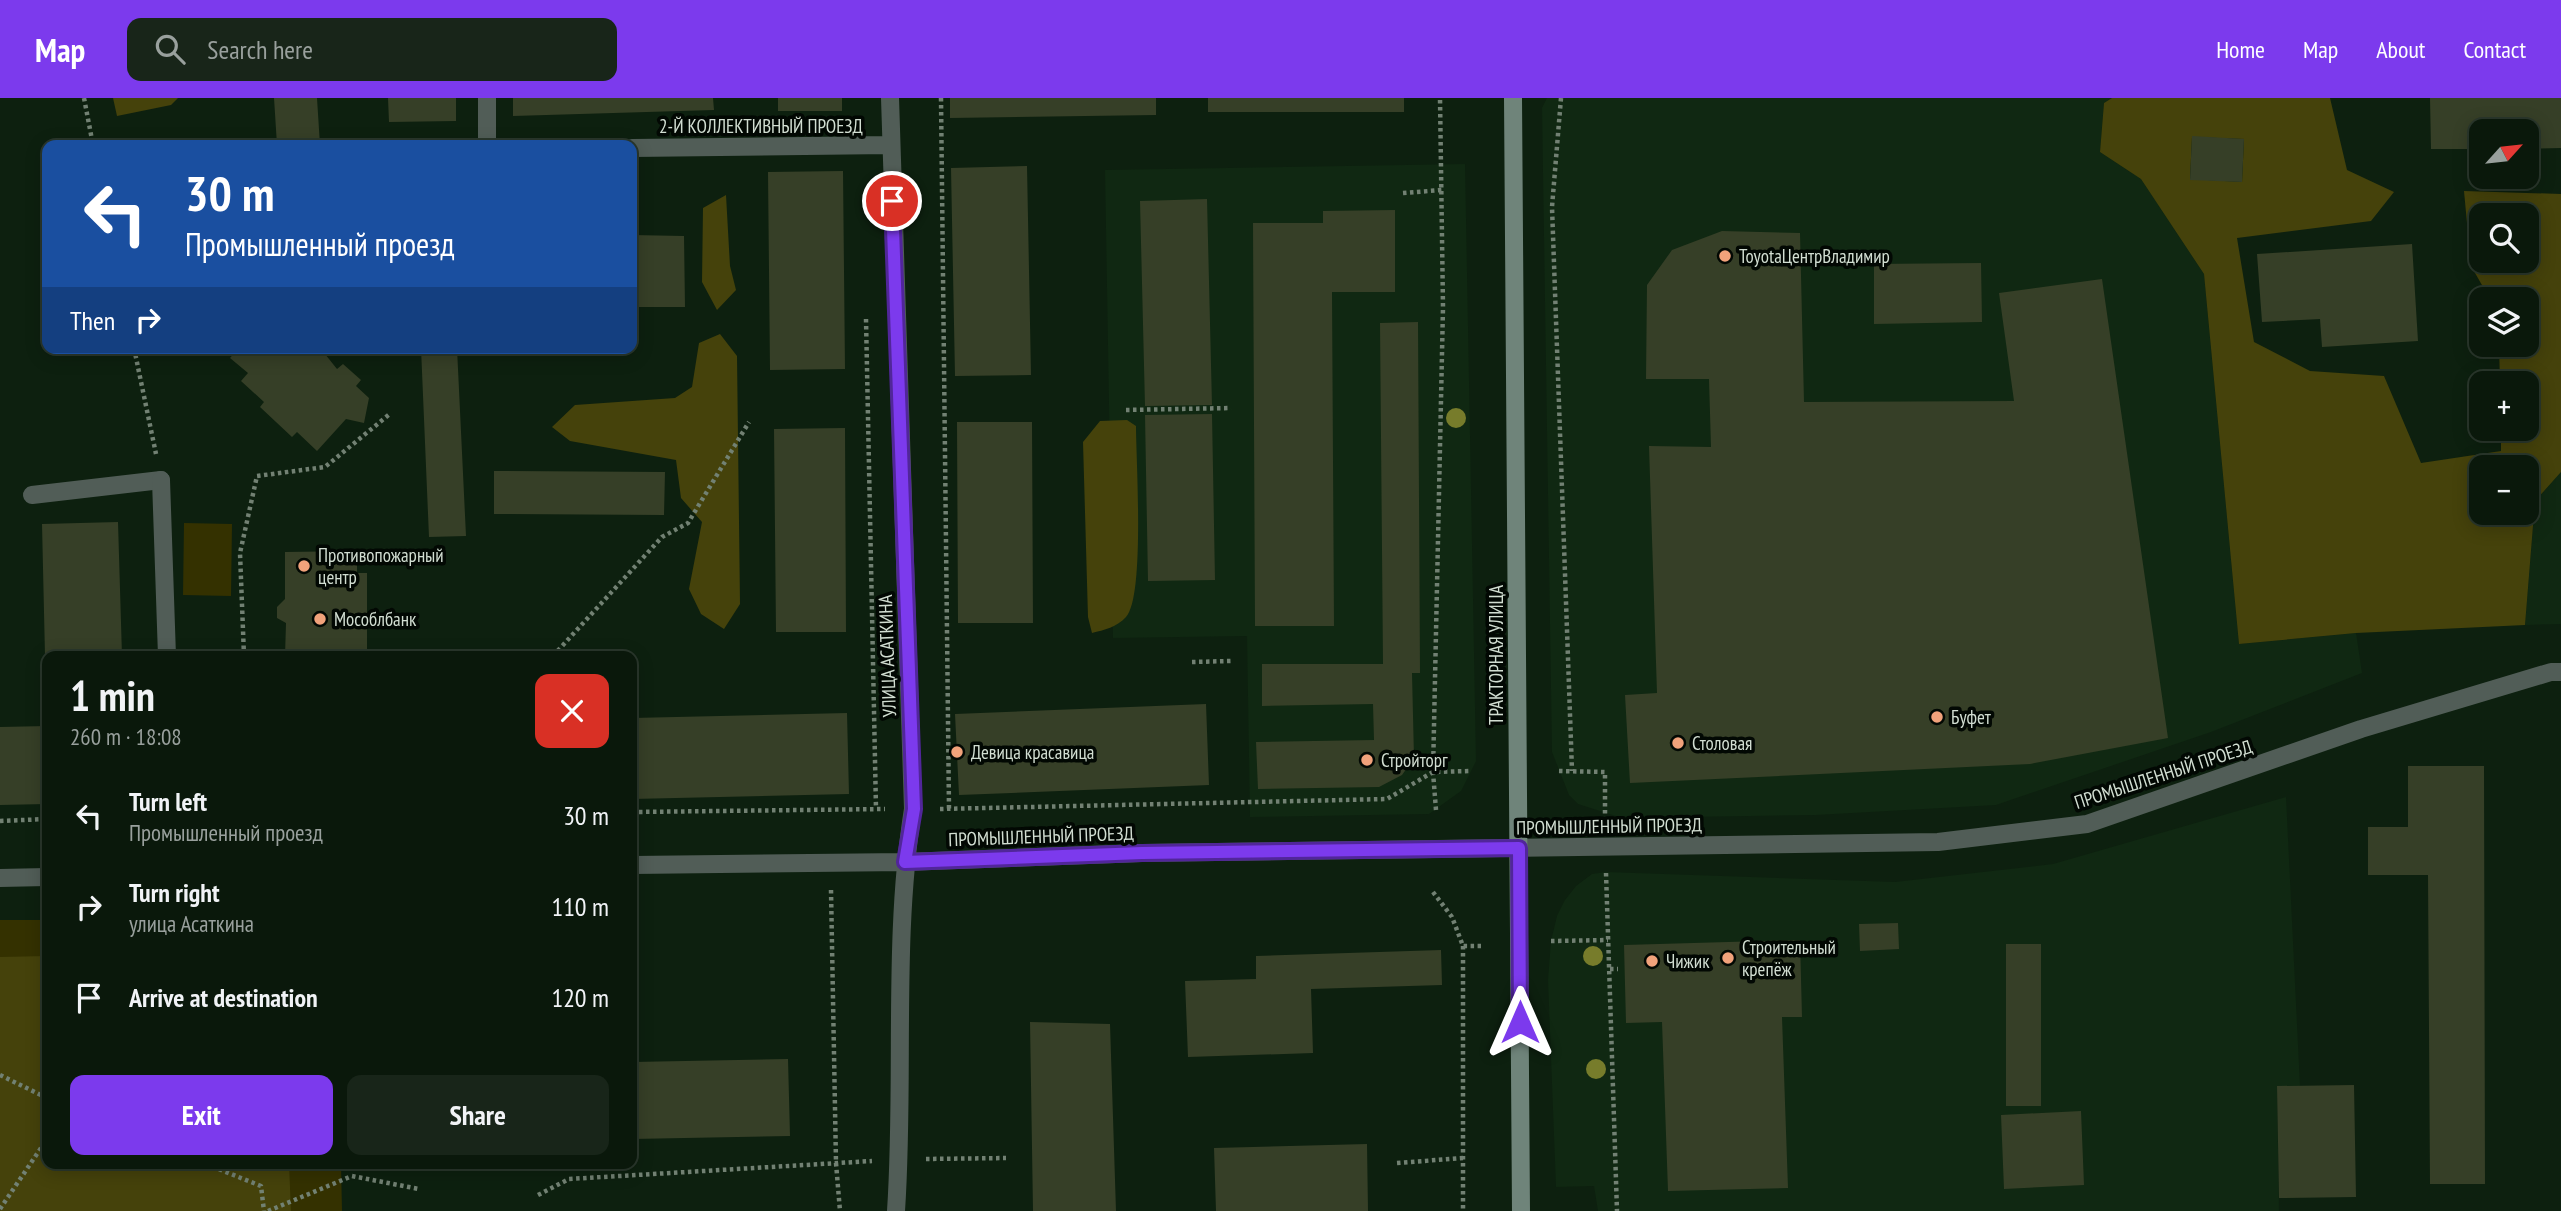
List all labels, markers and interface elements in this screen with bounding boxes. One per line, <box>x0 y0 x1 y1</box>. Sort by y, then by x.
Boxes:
search box <box>127 18 617 81</box>
text: Map <box>35 28 85 71</box>
icon: search <box>151 30 189 68</box>
text: Search here <box>207 33 313 66</box>
text: Home <box>2216 34 2265 65</box>
text: Map <box>2303 34 2338 65</box>
text: About <box>2376 34 2425 65</box>
text: Contact <box>2463 34 2526 65</box>
street label: 2-Й КОЛЛЕКТИВНЫЙ ПРОЕЗД <box>659 114 863 138</box>
north arrow <box>2469 119 2539 189</box>
map controls <box>2469 119 2539 525</box>
text: 30 m <box>185 161 274 225</box>
icon: left <box>70 168 161 259</box>
pin <box>862 171 922 231</box>
icon: arrive <box>873 182 911 220</box>
button: search <box>2469 203 2539 273</box>
text: Промышленный проезд <box>185 223 455 265</box>
place label: ToyotaЦентрВладимир <box>1739 244 1890 268</box>
marker: ToyotaЦентрВладимир <box>1717 248 1733 264</box>
button: layers <box>2469 287 2539 357</box>
icon: right <box>129 301 167 339</box>
text: Then <box>70 304 115 337</box>
button: + <box>2469 371 2539 441</box>
button: − <box>2469 455 2539 525</box>
place label: Противопожарный центр <box>318 543 444 589</box>
marker: Противопожарный центр <box>296 558 312 574</box>
street label: ТРАКТОРНАЯ УЛИЦА <box>1484 585 1508 725</box>
street label: УЛИЦА АСАТКИНА <box>873 594 901 718</box>
place label: Мособлбанк <box>334 607 417 631</box>
marker: Мособлбанк <box>312 611 328 627</box>
text: 1 min <box>70 668 155 723</box>
button: close <box>535 674 609 748</box>
place label: Буфет <box>1951 705 1992 729</box>
marker: Буфет <box>1929 709 1945 725</box>
text: 260 m · 18:08 <box>70 722 182 751</box>
place label: Столовая <box>1692 731 1752 755</box>
street label: ПРОМЫШЛЕННЫЙ ПРОЕЗД <box>2071 734 2255 814</box>
marker: Столовая <box>1670 735 1686 751</box>
place label: Девица красавица <box>971 740 1094 764</box>
marker: Девица красавица <box>949 744 965 760</box>
place label: Стройторг <box>1381 748 1448 772</box>
marker: Стройторг <box>1359 752 1375 768</box>
text: Turn left <box>129 785 207 818</box>
icon: left <box>70 797 108 835</box>
text: 30 m <box>563 799 609 832</box>
street label: ПРОМЫШЛЕННЫЙ ПРОЕЗД <box>1516 812 1702 840</box>
text: Промышленный проезд <box>129 818 323 847</box>
street label: ПРОМЫШЛЕННЫЙ ПРОЕЗД <box>948 821 1134 851</box>
text: Turn right <box>129 876 220 909</box>
icon: right <box>70 888 108 926</box>
text: 110 m <box>551 890 609 923</box>
text: улица Асаткина <box>129 909 254 938</box>
place label: Строительный крепёж <box>1742 935 1836 981</box>
place label: Чижик <box>1666 949 1710 973</box>
marker: Строительный крепёж <box>1720 950 1736 966</box>
marker: Чижик <box>1644 953 1660 969</box>
icon: arrive <box>70 979 108 1017</box>
text: Arrive at destination <box>129 981 318 1014</box>
text: 120 m <box>551 981 609 1014</box>
position arrow <box>1483 985 1557 1059</box>
button: Exit <box>70 1075 333 1155</box>
button: Share <box>347 1075 609 1155</box>

